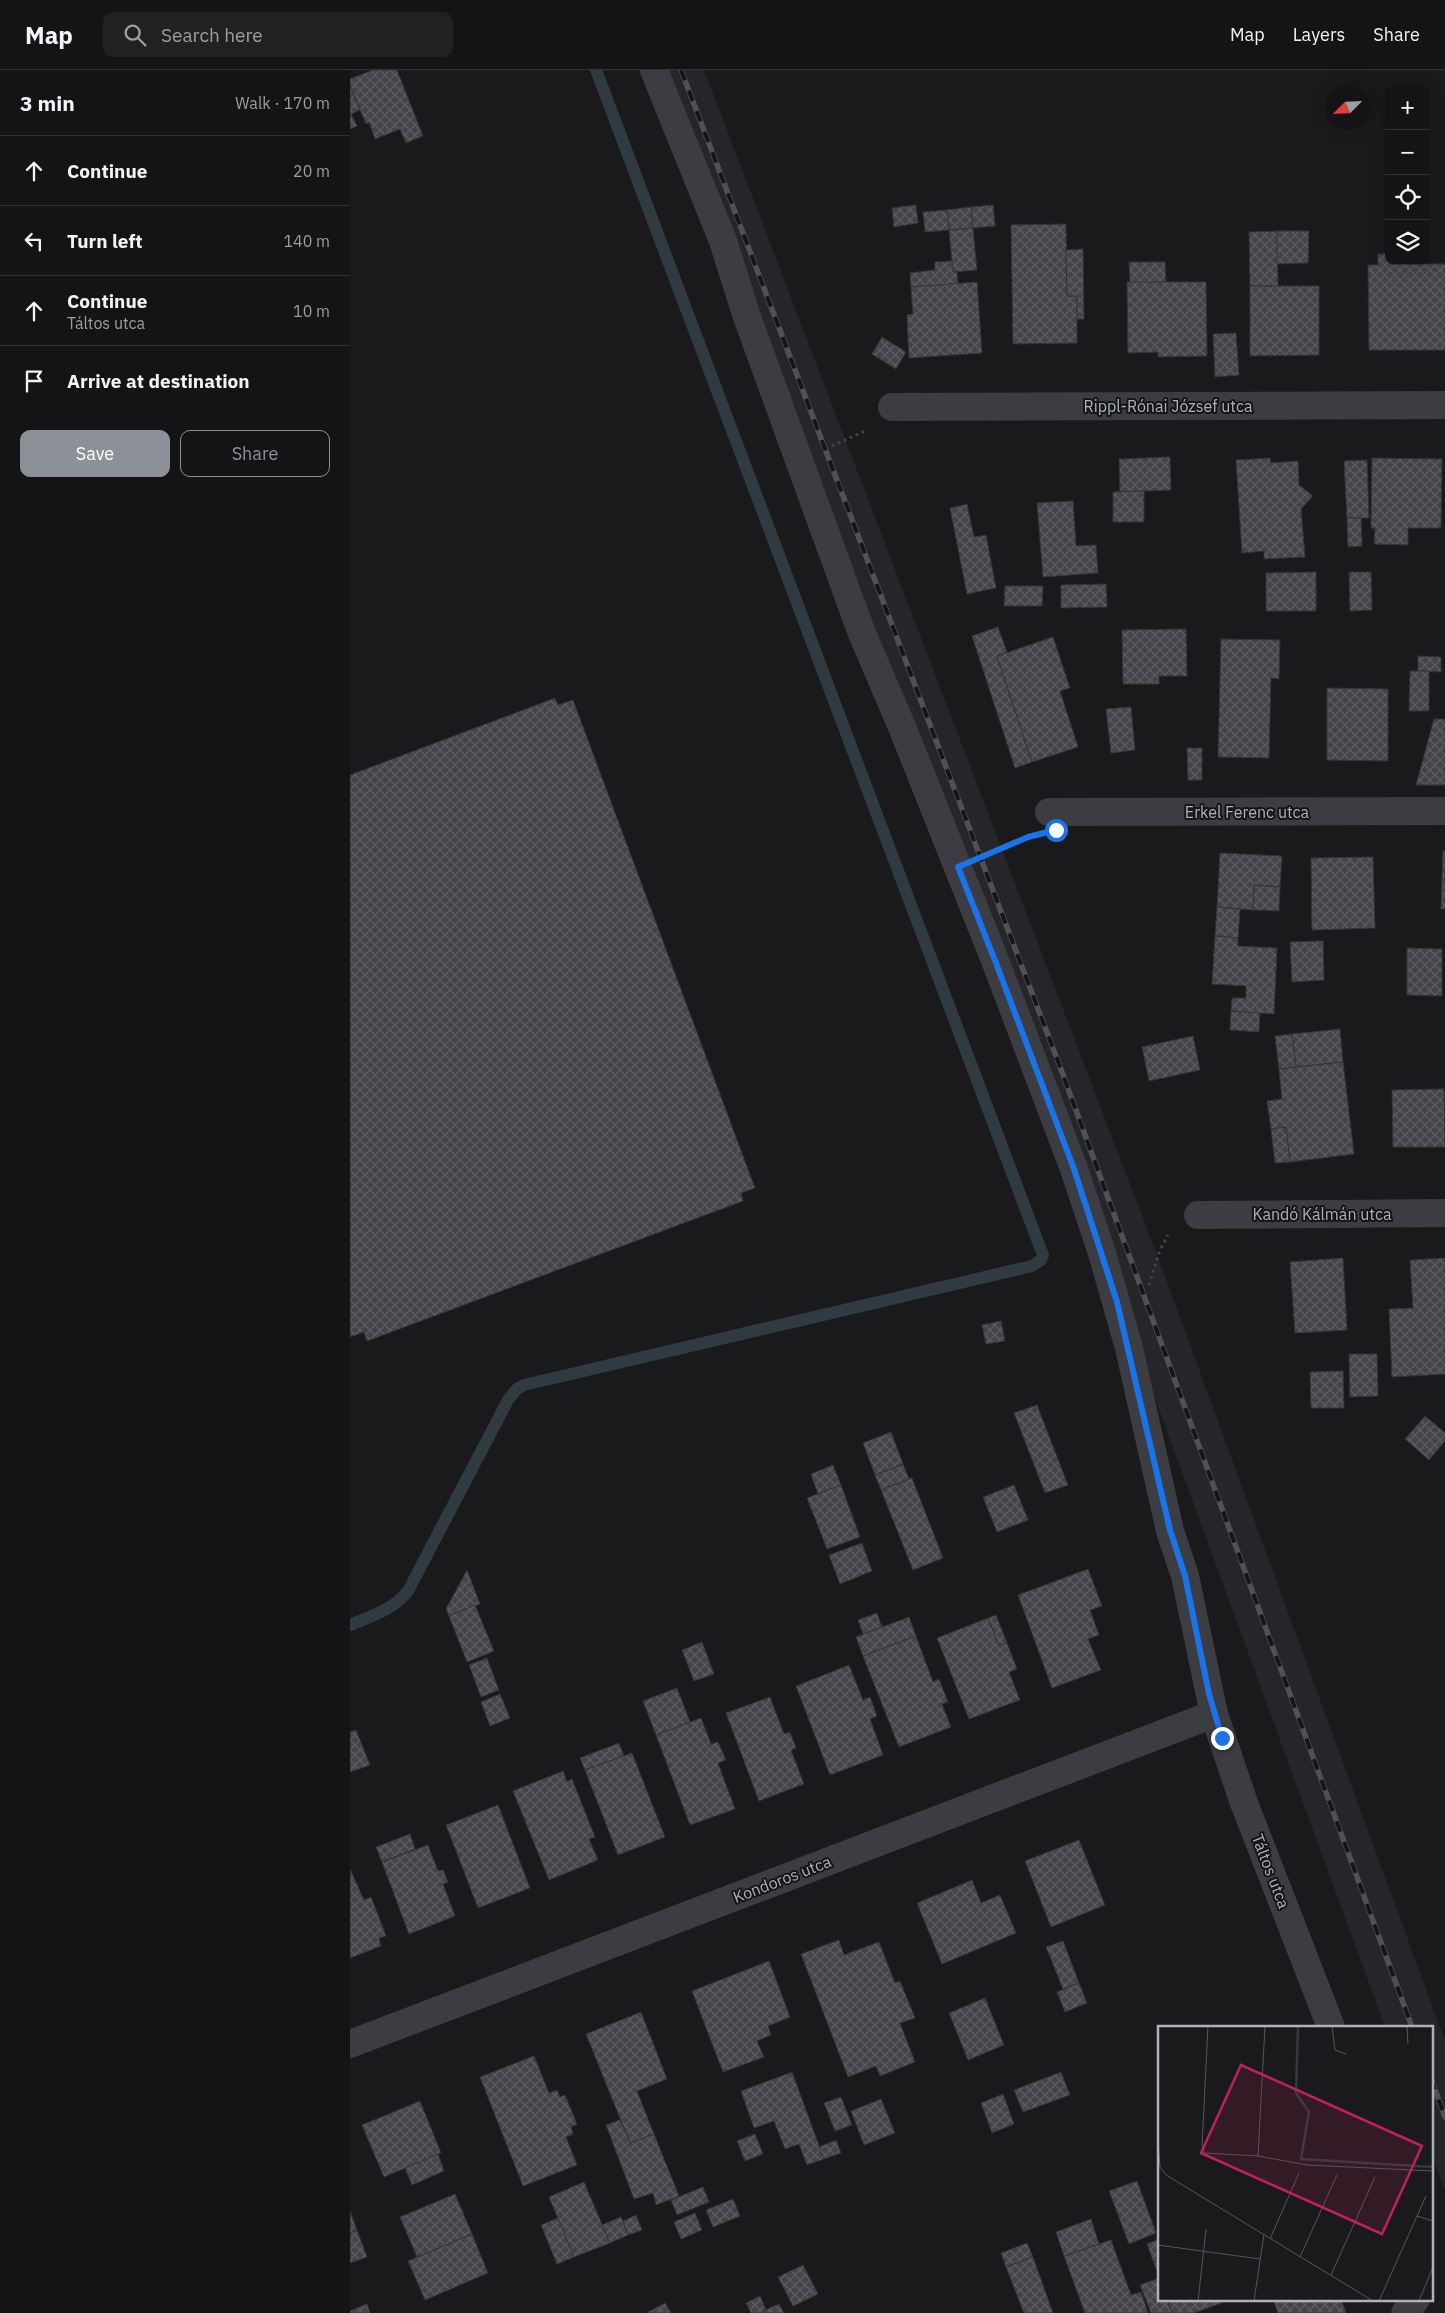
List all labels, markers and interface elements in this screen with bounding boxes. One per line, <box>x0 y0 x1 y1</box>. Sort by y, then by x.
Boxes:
search box <box>103 12 453 57</box>
text: Map <box>25 19 73 51</box>
icon: search <box>121 21 149 49</box>
text: Search here <box>161 23 263 47</box>
text: Map <box>1230 23 1265 46</box>
text: Layers <box>1293 23 1345 46</box>
text: Share <box>1373 23 1420 46</box>
north arrow <box>1325 85 1370 130</box>
map controls <box>1385 85 1430 265</box>
button: + <box>1385 85 1430 130</box>
text: 3 min <box>20 89 75 117</box>
text: Walk · 170 m <box>235 93 330 113</box>
button: − <box>1385 130 1430 175</box>
icon: ahead <box>20 157 48 185</box>
text: Continue <box>67 159 147 183</box>
text: 20 m <box>293 161 330 181</box>
button: locate <box>1385 175 1430 220</box>
button: layers <box>1385 220 1430 265</box>
icon: left <box>20 227 48 255</box>
text: Turn left <box>67 229 143 253</box>
text: 140 m <box>283 231 330 251</box>
text: Continue <box>67 289 147 313</box>
icon: ahead <box>20 297 48 325</box>
text: 10 m <box>293 301 330 321</box>
text: Táltos utca <box>67 313 145 333</box>
icon: arrive <box>20 367 48 395</box>
text: Arrive at destination <box>67 369 250 393</box>
street label: Rippl-Rónai József utca <box>1084 396 1253 416</box>
button: Save <box>20 430 170 477</box>
button: Share <box>180 430 330 477</box>
street label: Erkel Ferenc utca <box>1185 802 1310 822</box>
route start <box>1045 819 1068 842</box>
street label: Kandó Kálmán utca <box>1253 1204 1392 1224</box>
route end <box>1211 1727 1234 1750</box>
street label: Táltos utca <box>1248 1831 1295 1911</box>
street label: Kondoros utca <box>730 1851 834 1907</box>
inset map <box>1158 2026 1432 2300</box>

